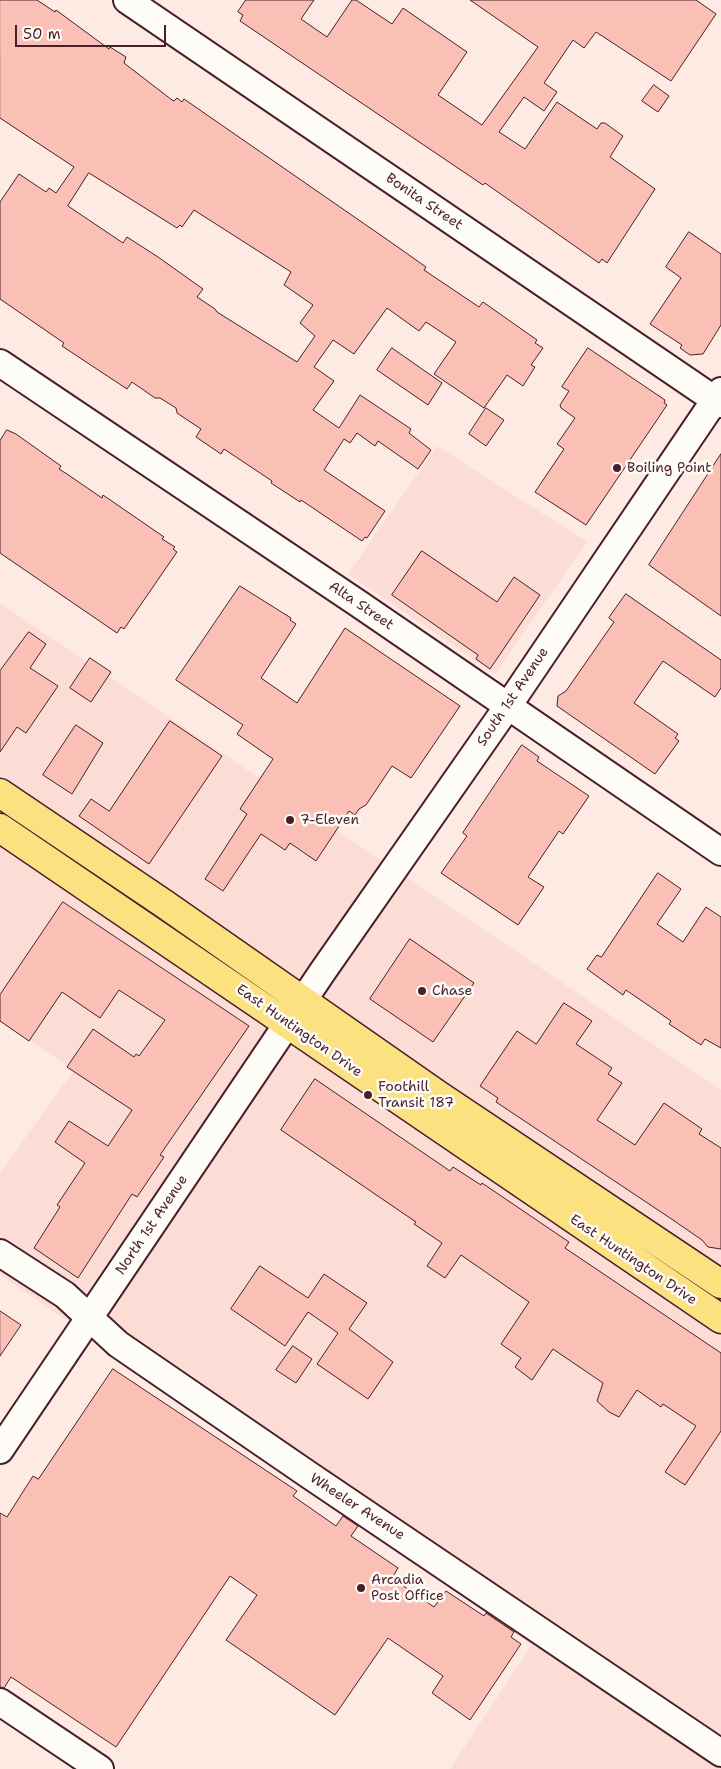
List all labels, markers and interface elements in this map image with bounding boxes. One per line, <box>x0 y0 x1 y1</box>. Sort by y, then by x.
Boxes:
scale bar <box>18 15 169 47</box>
text: 50 m <box>23 24 61 44</box>
street label: Bonita Street <box>382 170 466 234</box>
place label: Boiling Point <box>627 460 711 476</box>
marker: Boiling Point <box>611 462 623 474</box>
street label: Alta Street <box>325 578 397 634</box>
street label: South 1st Avenue <box>474 644 552 750</box>
place label: 7-Eleven <box>300 812 359 828</box>
marker: 7-Eleven <box>284 814 296 826</box>
street label: East Huntington Drive <box>233 981 365 1081</box>
place label: Chase <box>432 983 472 999</box>
marker: Chase <box>416 985 428 997</box>
place label: Foothill Transit 187 <box>378 1079 454 1112</box>
marker: Foothill Transit 187 <box>362 1089 374 1101</box>
street label: North 1st Avenue <box>112 1172 192 1278</box>
street label: East Huntington Drive <box>566 1211 700 1309</box>
street label: Wheeler Avenue <box>306 1470 408 1544</box>
place label: Arcadia Post Office <box>371 1572 444 1604</box>
marker: Arcadia Post Office <box>355 1582 367 1594</box>

